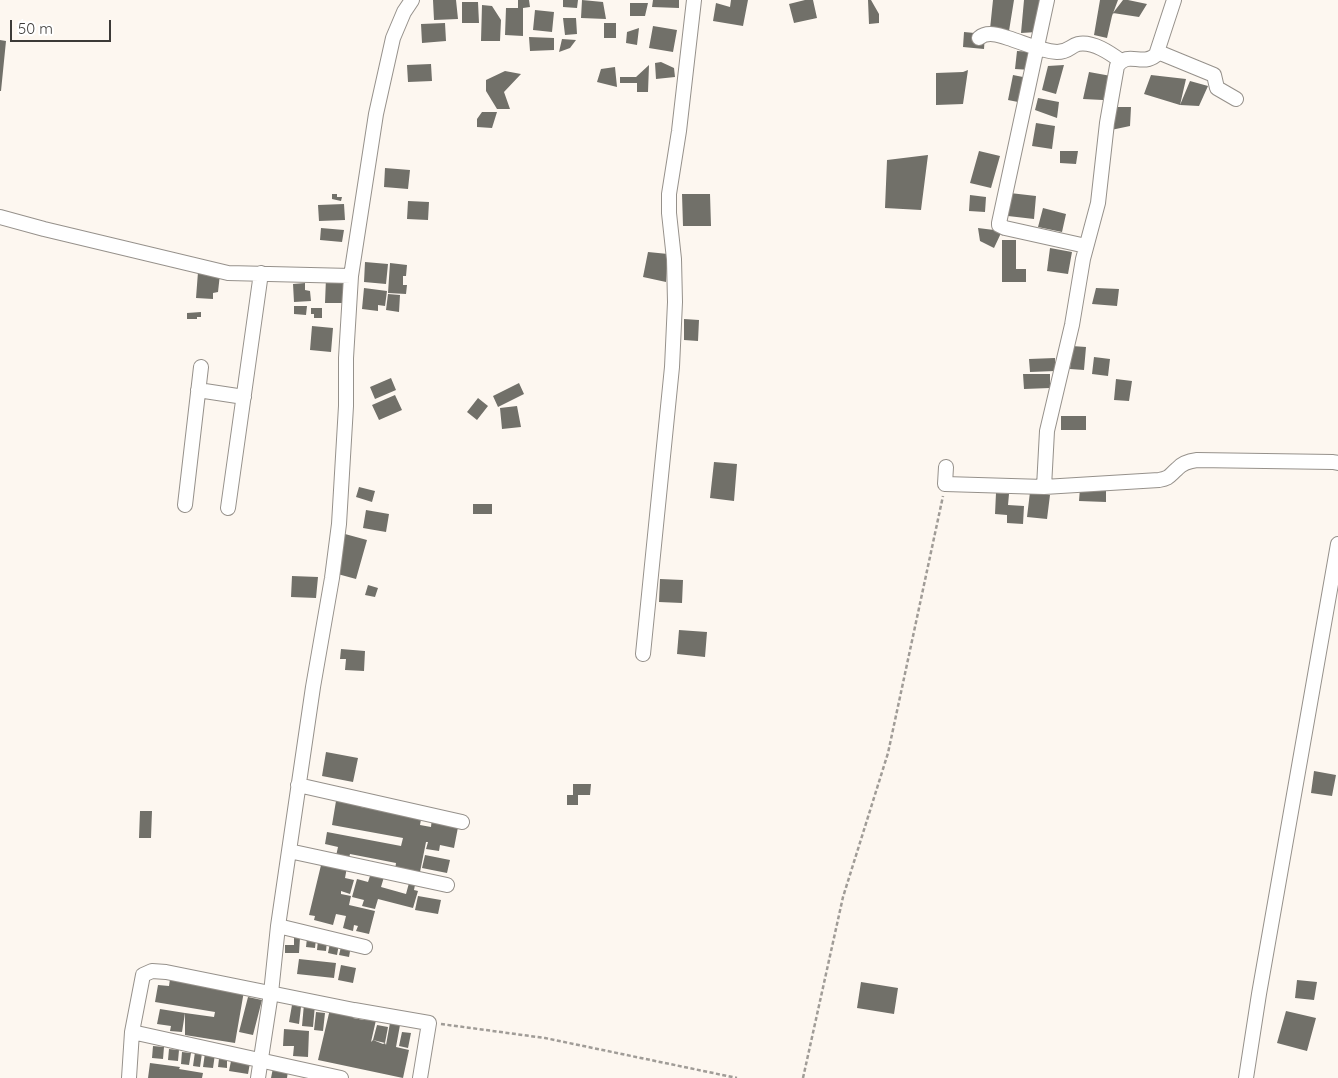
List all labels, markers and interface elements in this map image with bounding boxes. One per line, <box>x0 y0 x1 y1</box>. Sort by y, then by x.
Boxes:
scale bar <box>12 10 114 42</box>
text: 50 m <box>18 19 53 38</box>

